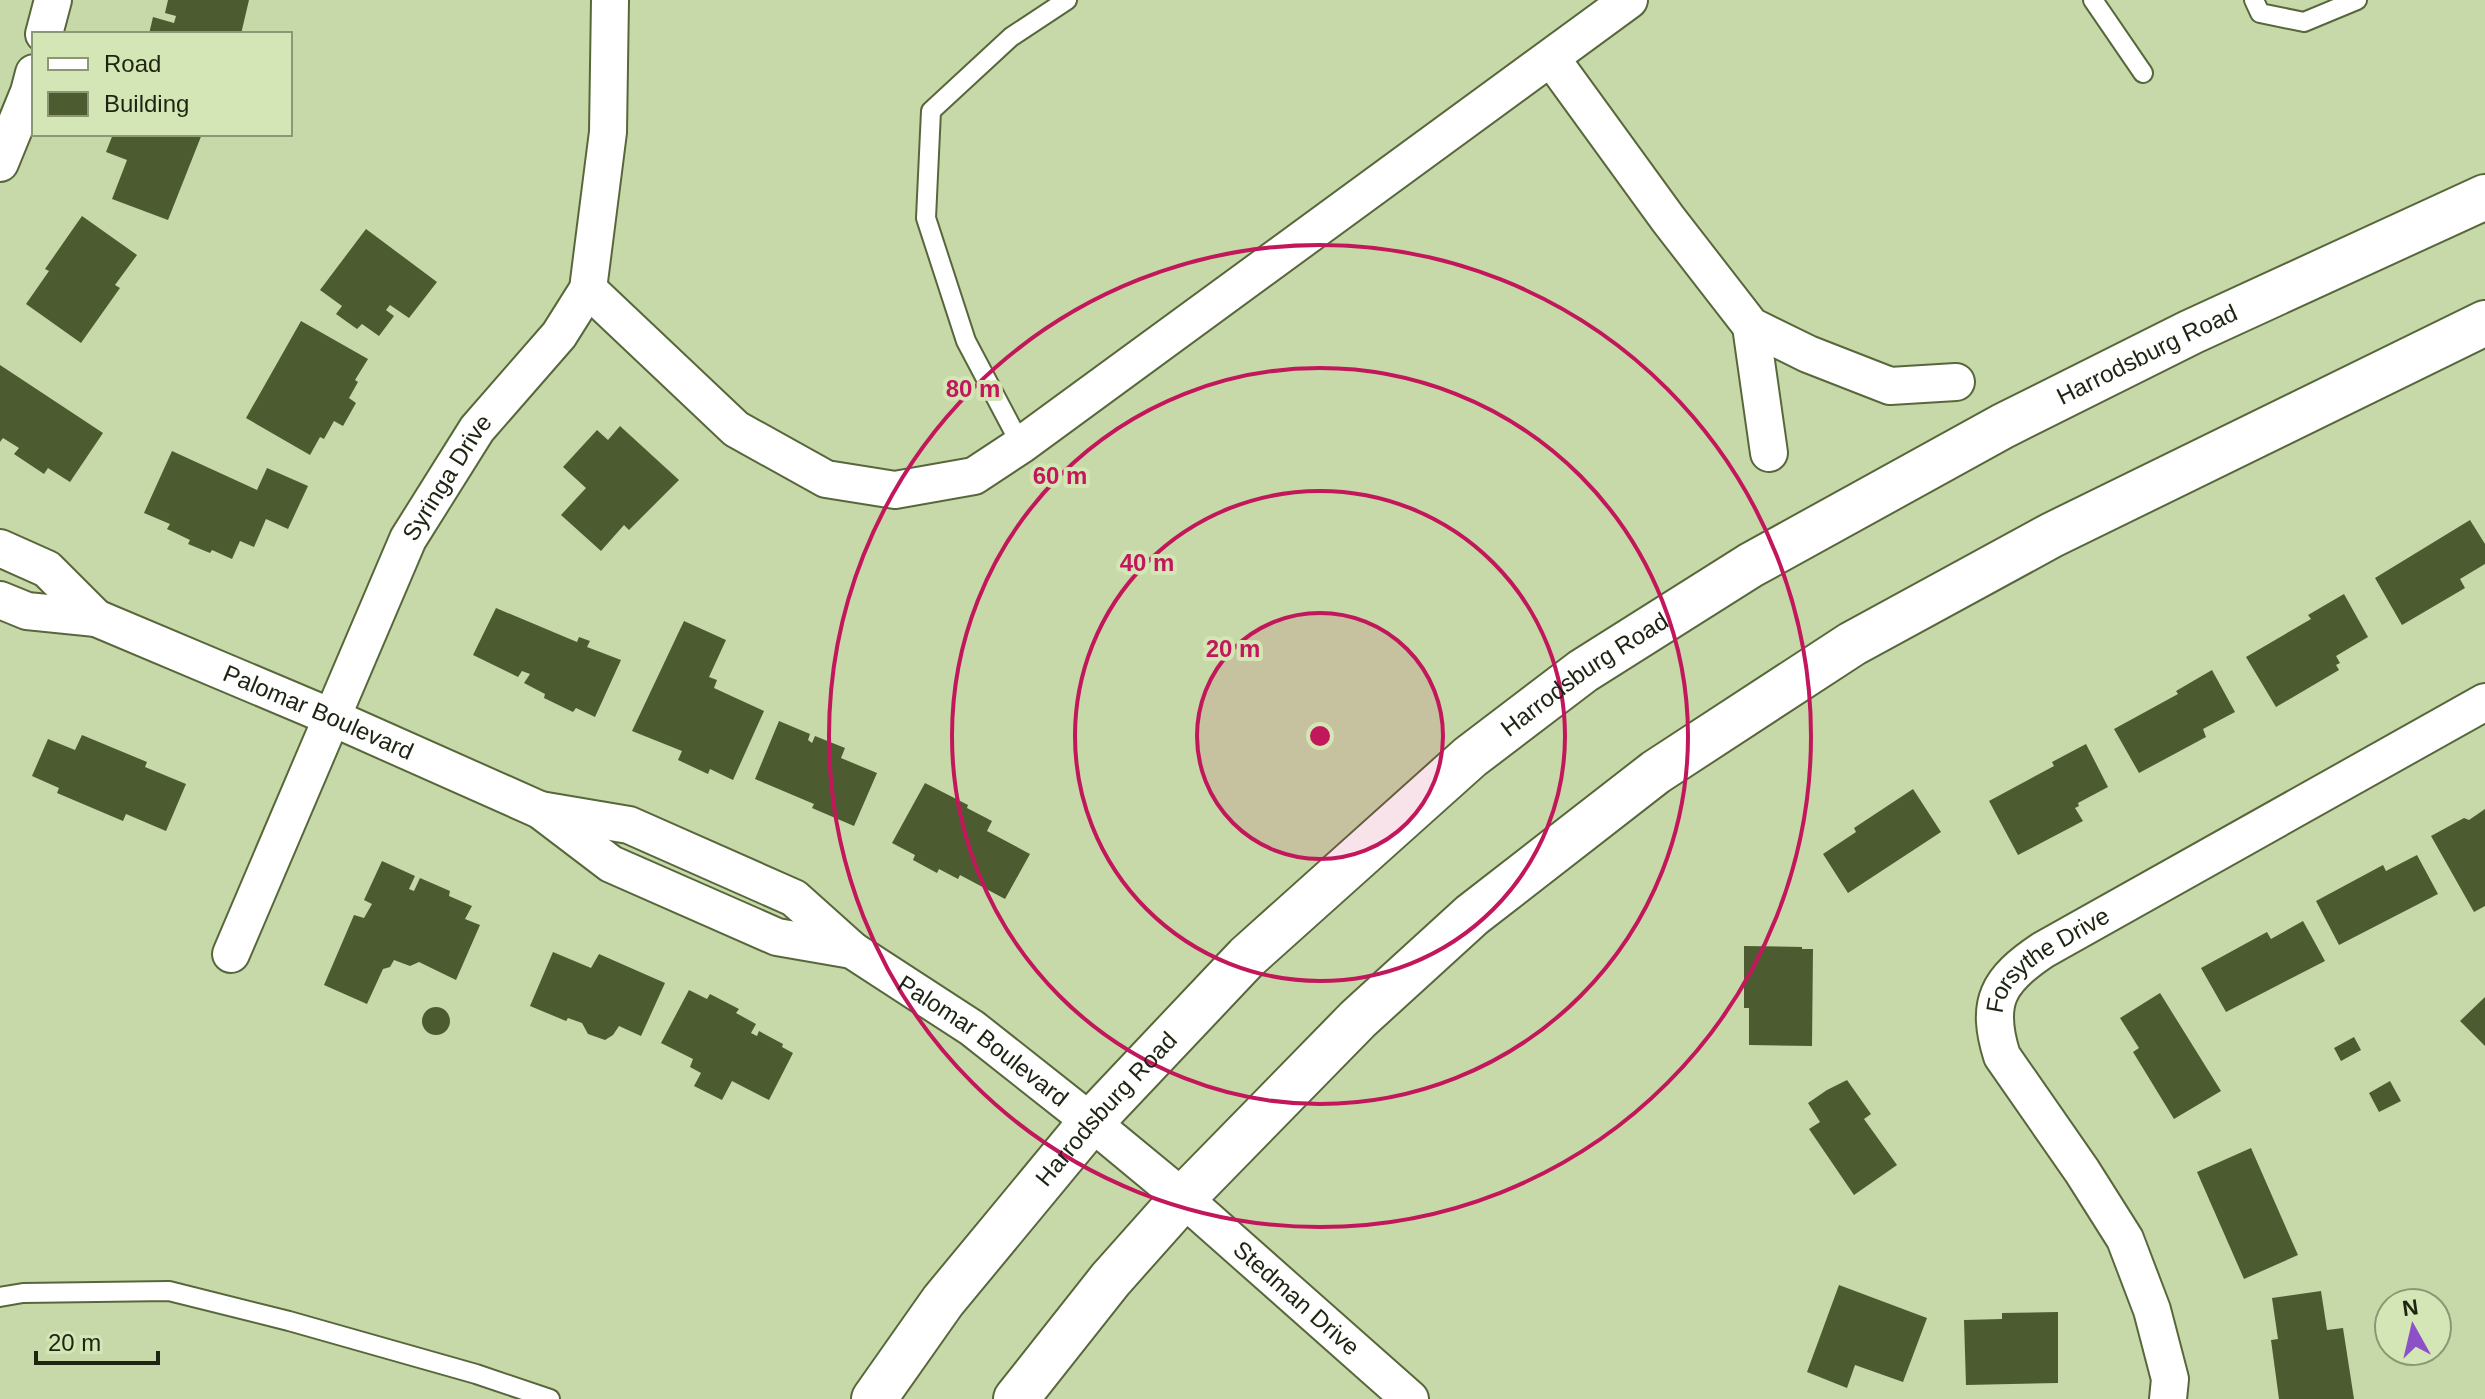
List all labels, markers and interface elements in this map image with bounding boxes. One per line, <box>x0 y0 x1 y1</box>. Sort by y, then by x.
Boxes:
legend <box>32 32 292 136</box>
text: Road <box>104 50 161 77</box>
text: Building <box>104 90 189 117</box>
street label: Harrodsburg Road <box>2052 299 2241 410</box>
text: 80 m <box>946 375 1000 402</box>
street label: Syringa Drive <box>397 408 497 545</box>
text: 60 m <box>1033 462 1087 489</box>
text: 40 m <box>1120 549 1174 576</box>
street label: Harrodsburg Road <box>1495 607 1673 742</box>
text: 20 m <box>1206 635 1260 662</box>
street label: Palomar Boulevard <box>219 659 418 765</box>
centre of rings <box>1306 722 1334 750</box>
street label: Forsythe Drive <box>1981 902 2114 1015</box>
street label: Palomar Boulevard <box>893 969 1074 1112</box>
street label: Harrodsburg Road <box>1030 1026 1182 1191</box>
street label: Stedman Drive <box>1228 1235 1365 1361</box>
north arrow <box>2373 1287 2453 1367</box>
text: N <box>2401 1294 2420 1321</box>
scale bar <box>36 1315 158 1365</box>
text: 20 m <box>48 1329 101 1356</box>

